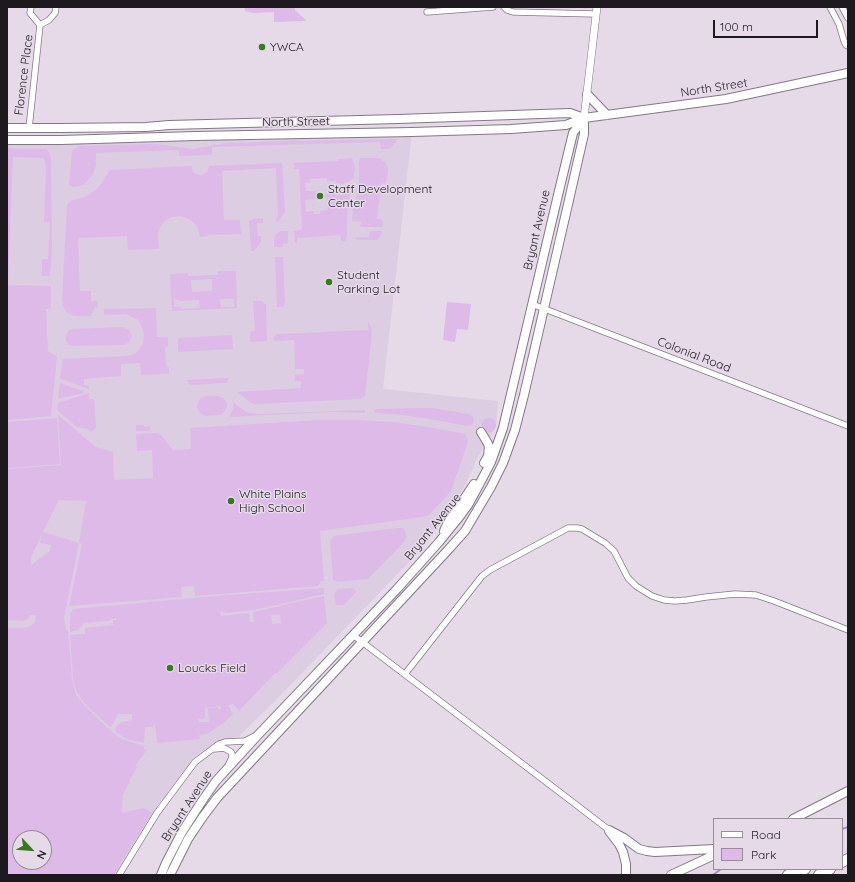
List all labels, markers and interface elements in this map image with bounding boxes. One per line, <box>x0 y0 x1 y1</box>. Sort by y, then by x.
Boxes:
scale bar <box>715 12 820 38</box>
text: 100 m <box>720 19 753 34</box>
street label: Florence Place <box>12 34 36 116</box>
place label: YWCA <box>270 40 304 54</box>
marker: YWCA <box>257 42 267 52</box>
street label: North Street <box>680 76 748 100</box>
street label: North Street <box>262 114 330 130</box>
place label: Staff Development Center <box>328 182 432 210</box>
street label: Bryant Avenue <box>521 189 553 271</box>
marker: Staff Development Center <box>315 191 325 201</box>
place label: Student Parking Lot <box>337 268 400 296</box>
marker: Student Parking Lot <box>324 277 334 287</box>
street label: Colonial Road <box>655 334 733 376</box>
place label: White Plains High School <box>239 487 306 515</box>
street label: Bryant Avenue <box>402 491 464 563</box>
marker: White Plains High School <box>226 496 236 506</box>
place label: Loucks Field <box>178 661 246 675</box>
marker: Loucks Field <box>165 663 175 673</box>
street label: Bryant Avenue <box>159 768 215 844</box>
legend <box>713 818 843 870</box>
text: Road <box>751 827 781 842</box>
north arrow <box>12 830 52 870</box>
text: Park <box>751 847 776 862</box>
text: N <box>34 848 50 862</box>

